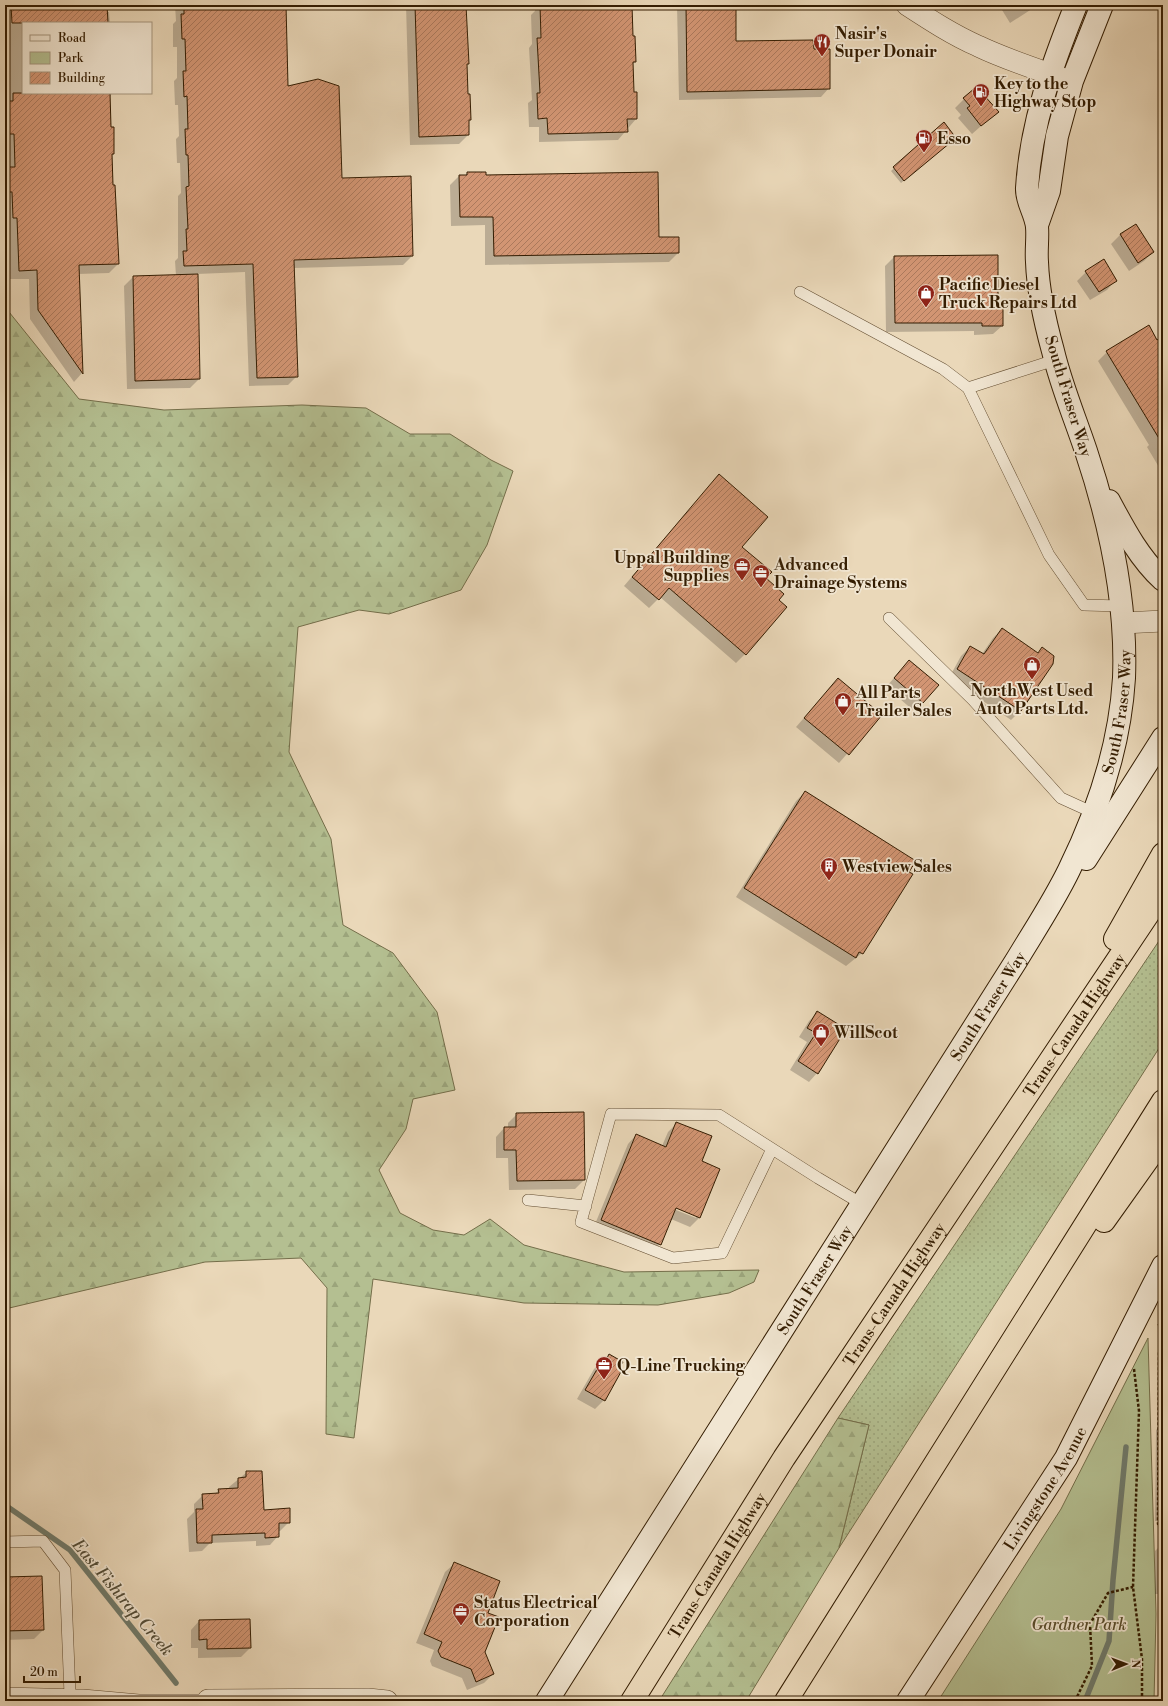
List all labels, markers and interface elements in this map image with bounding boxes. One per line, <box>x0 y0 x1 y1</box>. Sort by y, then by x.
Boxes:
legend <box>22 22 152 94</box>
place label: Nasir's Super Donair <box>835 24 937 62</box>
text: Road <box>58 31 86 46</box>
restaurant icon: Nasir's Super Donair <box>812 32 832 57</box>
text: Park <box>58 51 84 66</box>
text: Building <box>57 71 106 86</box>
place label: Key to the Highway Stop <box>994 74 1096 112</box>
fuel station icon: Key to the Highway Stop <box>971 82 991 107</box>
fuel station icon: Esso <box>914 128 934 153</box>
place label: Esso <box>937 129 971 149</box>
place label: Pacific Diesel Truck Repairs Ltd <box>939 275 1077 313</box>
shop icon: Pacific Diesel Truck Repairs Ltd <box>916 283 936 308</box>
street label: South Fraser Way <box>1040 333 1096 460</box>
place label: Uppal Building Supplies <box>614 548 730 586</box>
place label: Advanced Drainage Systems <box>773 555 907 593</box>
office icon: Uppal Building Supplies <box>732 556 752 581</box>
office icon: Advanced Drainage Systems <box>751 563 771 588</box>
street label: South Fraser Way <box>1098 649 1135 777</box>
shop icon: NorthWest Used Auto Parts Ltd. <box>1022 655 1042 680</box>
place label: NorthWest Used Auto Parts Ltd. <box>971 681 1093 719</box>
place label: All Parts Trailer Sales <box>855 683 952 721</box>
shop icon: All Parts Trailer Sales <box>833 691 853 716</box>
building icon: Westview Sales <box>819 856 839 881</box>
place label: Westview Sales <box>841 857 952 877</box>
street label: South Fraser Way <box>946 948 1031 1065</box>
street label: Trans-Canada Highway <box>1020 949 1130 1101</box>
shop icon: WillScot <box>811 1022 831 1047</box>
place label: WillScot <box>833 1023 898 1043</box>
street label: Trans-Canada Highway <box>839 1219 950 1370</box>
street label: South Fraser Way <box>773 1221 857 1339</box>
office icon: Q-Line Trucking <box>594 1355 614 1380</box>
place label: Q-Line Trucking <box>617 1356 746 1376</box>
street label: Livingstone Avenue <box>1000 1423 1091 1555</box>
street label: Trans-Canada Highway <box>664 1489 771 1643</box>
water label: East Fishtrap Creek <box>66 1534 178 1661</box>
place label: Status Electrical Corporation <box>474 1593 598 1631</box>
office icon: Status Electrical Corporation <box>451 1601 471 1626</box>
park label: Gardner Park <box>1031 1615 1127 1635</box>
north arrow <box>1106 1644 1146 1684</box>
scale bar <box>24 1658 80 1684</box>
text: N <box>1128 1659 1142 1669</box>
text: 20 m <box>30 1665 58 1680</box>

